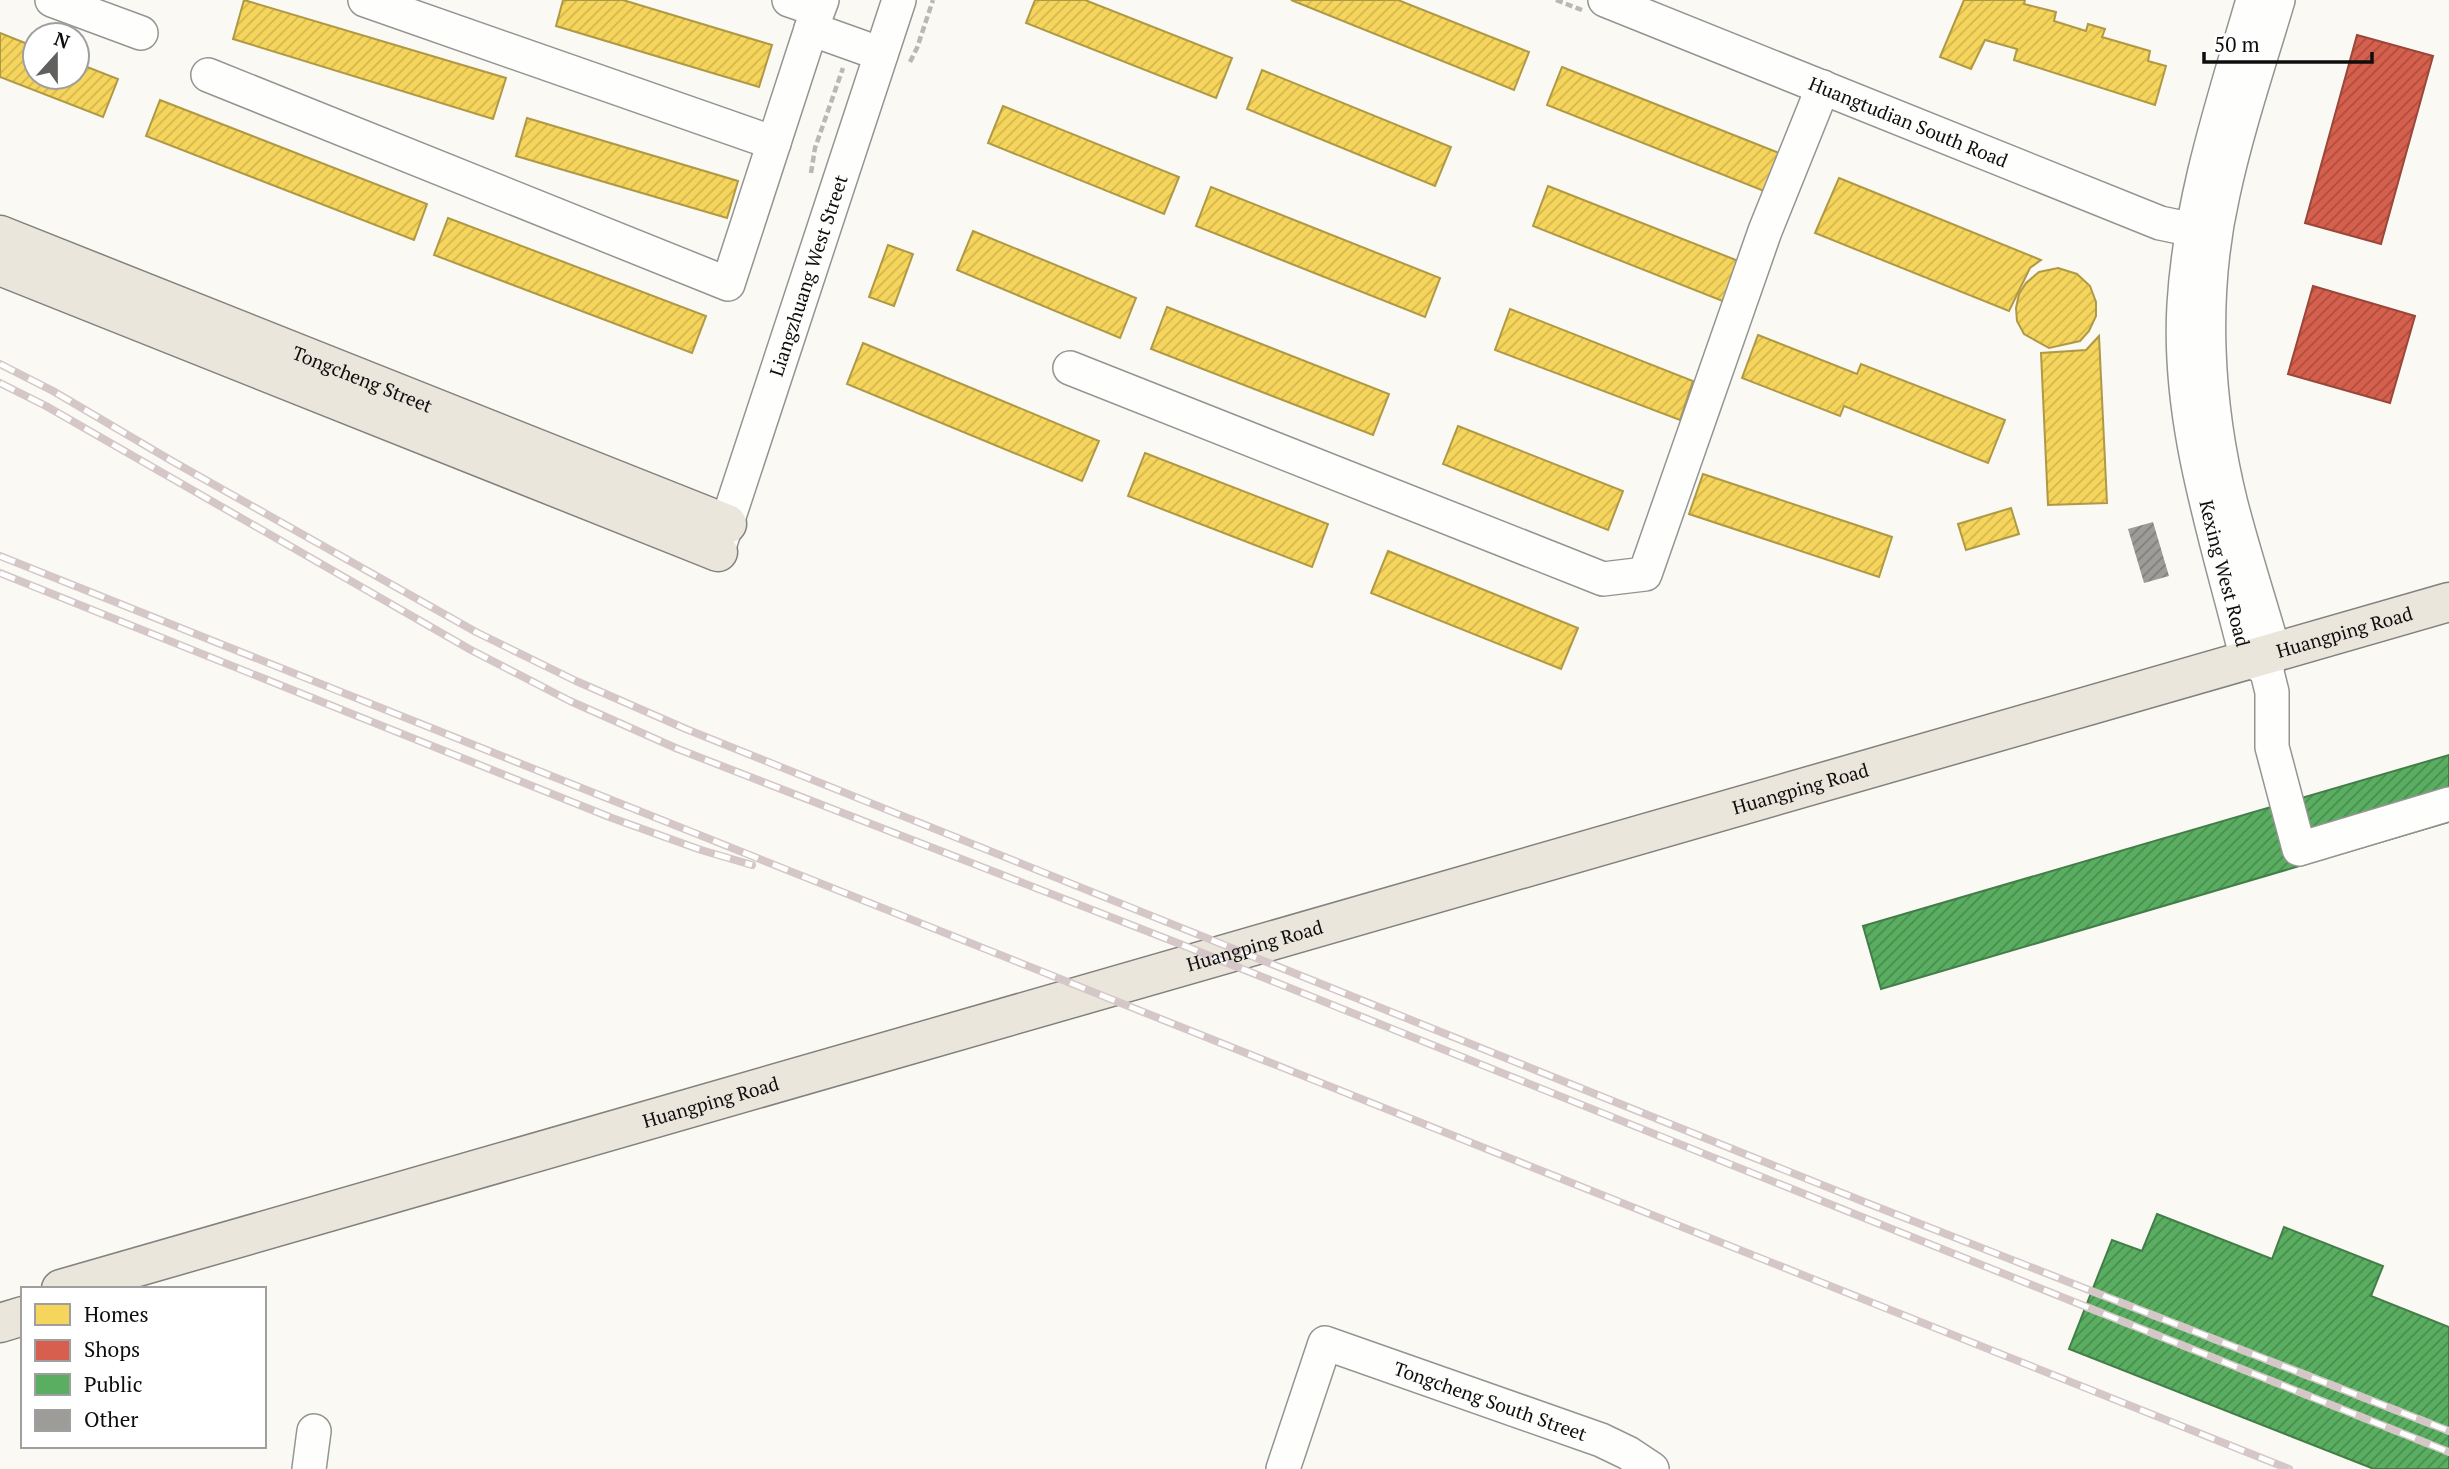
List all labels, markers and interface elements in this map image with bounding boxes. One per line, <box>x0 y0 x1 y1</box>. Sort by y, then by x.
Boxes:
north arrow <box>21 21 91 91</box>
scale bar <box>2204 21 2372 65</box>
text: N <box>51 25 74 54</box>
text: 50 m <box>2214 30 2260 58</box>
street label: Huangtudian South Road <box>1805 70 2012 173</box>
street label: Liangzhuang West Street <box>763 171 853 379</box>
street label: Tongcheng Street <box>289 340 436 418</box>
street label: Kexing West Road <box>2194 497 2256 650</box>
street label: Huangping Road <box>2273 600 2416 663</box>
street label: Huangping Road <box>1729 757 1872 820</box>
street label: Huangping Road <box>1183 914 1326 977</box>
street label: Huangping Road <box>640 1070 782 1133</box>
legend <box>21 1287 266 1448</box>
text: Homes <box>84 1300 149 1328</box>
text: Shops <box>84 1335 140 1363</box>
street label: Tongcheng South Street <box>1391 1355 1590 1446</box>
text: Public <box>84 1370 142 1398</box>
text: Other <box>84 1405 138 1433</box>

